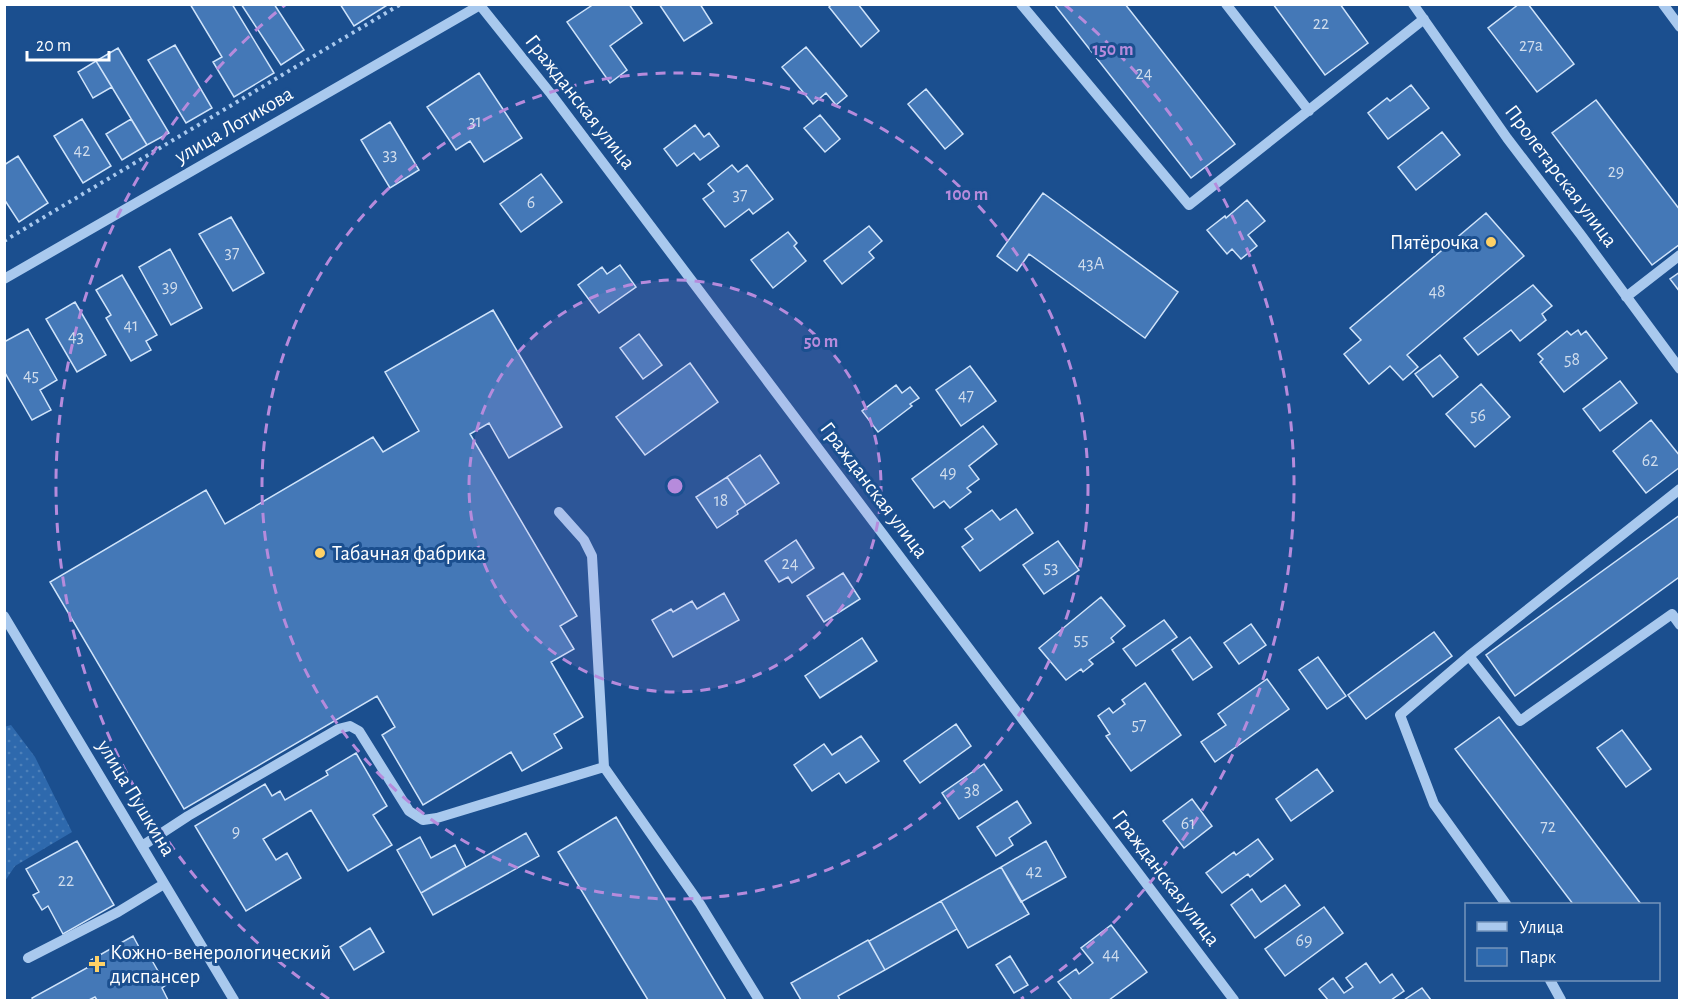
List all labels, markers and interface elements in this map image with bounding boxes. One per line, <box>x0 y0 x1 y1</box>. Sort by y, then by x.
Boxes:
house number: 22 <box>1313 15 1329 33</box>
scale bar <box>27 24 110 62</box>
street label: Гражданская улица <box>521 31 639 174</box>
text: 20 m <box>36 37 71 55</box>
house number: 27а <box>1519 37 1543 55</box>
text: 150 m <box>1093 41 1133 59</box>
house number: 24 <box>1136 65 1153 83</box>
street label: улица Лотикова <box>170 83 297 168</box>
street label: Пролетарская улица <box>1501 101 1621 251</box>
house number: 31 <box>468 113 482 131</box>
house number: 42 <box>74 142 90 160</box>
house number: 33 <box>383 146 397 164</box>
house number: 29 <box>1608 163 1624 181</box>
house number: 37 <box>733 186 747 204</box>
text: 100 m <box>946 186 988 204</box>
house number: 6 <box>527 194 535 212</box>
place label: Пятёрочка <box>1390 232 1479 253</box>
marker: Пятёрочка <box>1484 235 1498 249</box>
house number: 37 <box>225 244 239 262</box>
house number: 43А <box>1078 255 1105 273</box>
house number: 39 <box>162 278 178 296</box>
house number: 48 <box>1428 283 1446 301</box>
house number: 41 <box>124 317 138 335</box>
house number: 43 <box>68 328 84 346</box>
text: 50 m <box>804 333 838 351</box>
house number: 58 <box>1564 351 1580 369</box>
house number: 45 <box>23 367 39 385</box>
house number: 47 <box>958 387 974 405</box>
house number: 56 <box>1470 407 1486 425</box>
street label: Гражданская улица <box>816 418 932 562</box>
house number: 62 <box>1642 452 1658 470</box>
house number: 49 <box>939 464 957 482</box>
centre of rings <box>665 476 685 496</box>
house number: 18 <box>714 492 728 510</box>
place label: Табачная фабрика <box>332 543 486 564</box>
marker: Табачная фабрика <box>313 546 327 560</box>
house number: 24 <box>782 555 799 573</box>
house number: 53 <box>1044 559 1058 577</box>
house number: 55 <box>1073 631 1089 649</box>
house number: 57 <box>1131 716 1147 734</box>
street label: улица Пушкина <box>93 735 179 860</box>
house number: 38 <box>964 782 980 800</box>
street label: Гражданская улица <box>1108 806 1224 950</box>
house number: 61 <box>1181 815 1195 833</box>
house number: 72 <box>1540 818 1556 836</box>
house number: 9 <box>232 823 240 841</box>
house number: 42 <box>1026 863 1042 881</box>
house number: 22 <box>58 872 74 890</box>
legend <box>1465 903 1660 981</box>
text: Улица <box>1519 919 1564 937</box>
house number: 69 <box>1296 932 1312 950</box>
place label: Кожно-венерологический диспансер <box>110 942 331 987</box>
house number: 44 <box>1102 946 1120 964</box>
text: Парк <box>1519 949 1557 967</box>
marker: Кожно-венерологический диспансер <box>88 955 106 973</box>

